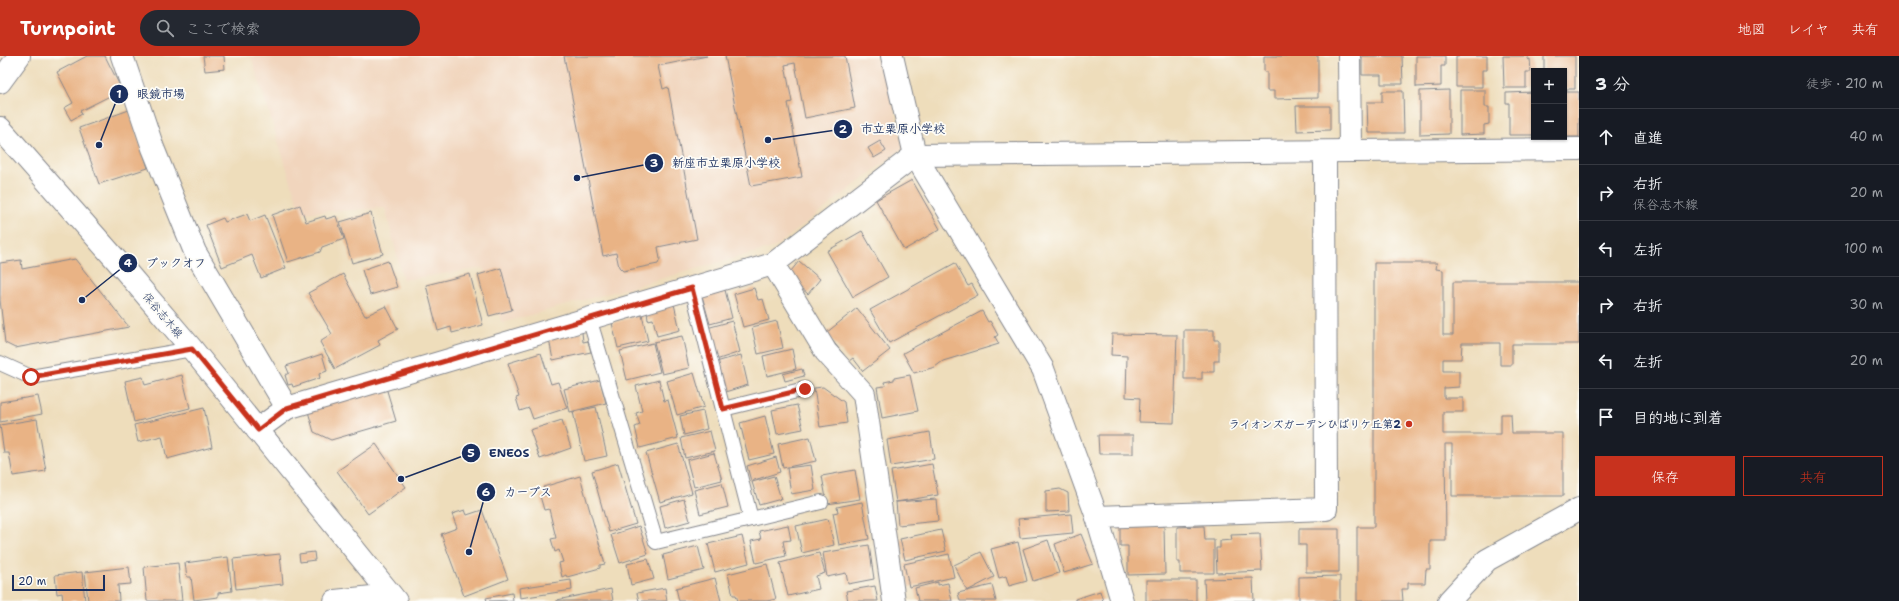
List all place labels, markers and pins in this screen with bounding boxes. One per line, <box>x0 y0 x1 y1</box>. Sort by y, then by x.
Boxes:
callout: 眼鏡市場 <box>109 82 193 106</box>
callout: 市立栗原小学校 <box>833 117 953 141</box>
callout: 新座市立栗原小学校 <box>644 151 788 175</box>
callout: ブックオフ <box>118 251 214 275</box>
place label: ライオンズガーデンひばりケ丘第2 <box>1229 417 1401 432</box>
marker: ライオンズガーデンひばりケ丘第2 <box>1404 419 1414 429</box>
callout: ENEOS <box>461 441 538 465</box>
callout: カーブス <box>476 480 560 504</box>

